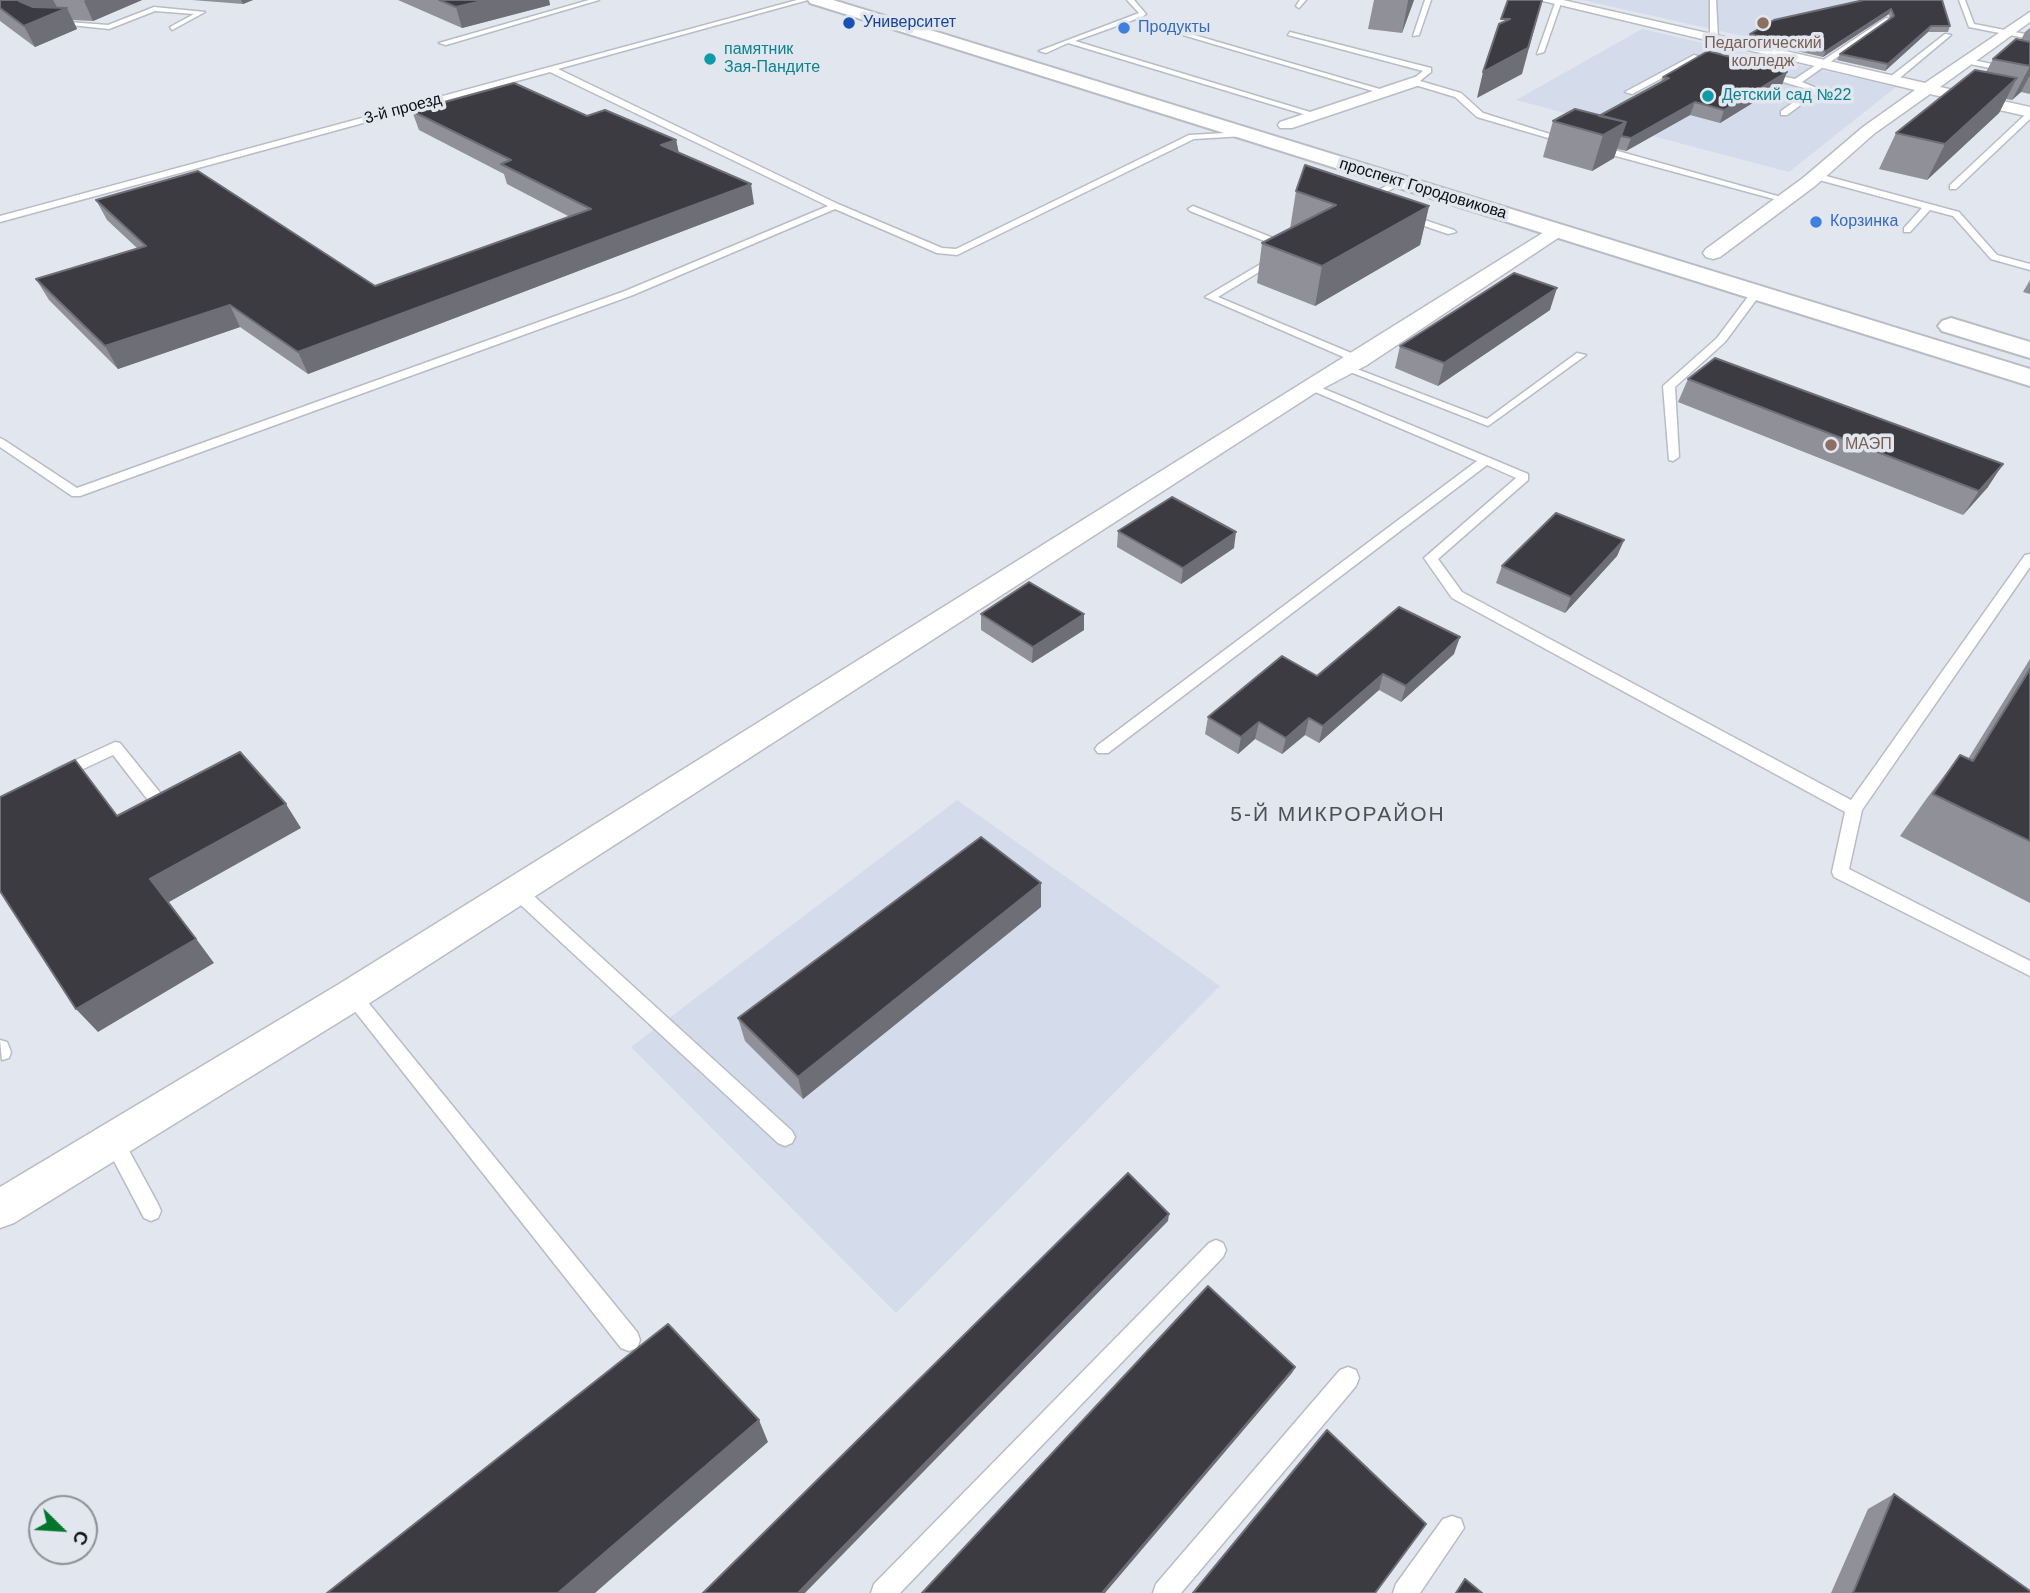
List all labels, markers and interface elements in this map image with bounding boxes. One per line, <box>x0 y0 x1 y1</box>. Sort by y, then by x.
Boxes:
place label: Университет <box>863 13 956 33</box>
marker: Университет <box>841 15 857 31</box>
marker: Педагогический колледж <box>1755 15 1771 31</box>
place label: Продукты <box>1138 18 1210 38</box>
marker: Продукты <box>1116 20 1132 36</box>
place label: Педагогический колледж <box>1704 34 1822 72</box>
place label: памятник Зая-Пандите <box>724 40 820 78</box>
marker: памятник Зая-Пандите <box>702 51 718 67</box>
place label: Детский сад №22 <box>1722 86 1851 106</box>
marker: Детский сад №22 <box>1700 88 1716 104</box>
street label: 3-й проезд <box>362 90 444 128</box>
street label: проспект Городовикова <box>1337 154 1509 224</box>
place label: Корзинка <box>1830 212 1898 232</box>
marker: Корзинка <box>1808 214 1824 230</box>
place label: МАЭП <box>1845 435 1892 455</box>
marker: МАЭП <box>1823 437 1839 453</box>
district label: 5-Й МИКРОРАЙОН <box>1232 802 1444 828</box>
north arrow <box>28 1495 98 1565</box>
text: С <box>68 1527 93 1548</box>

